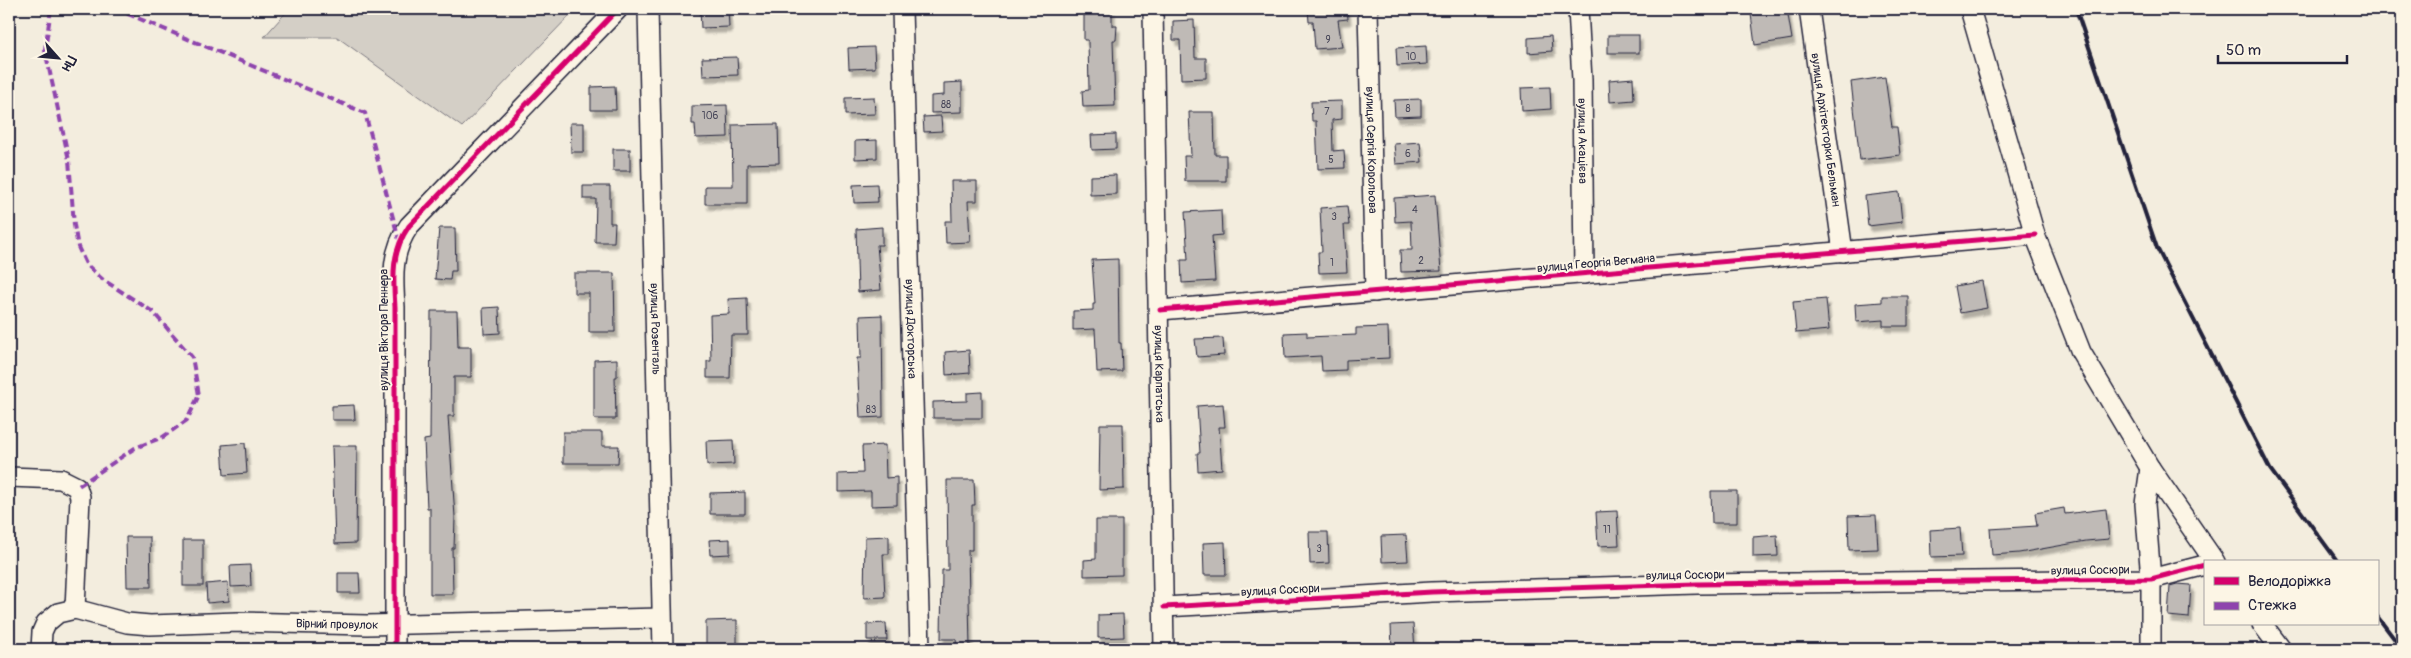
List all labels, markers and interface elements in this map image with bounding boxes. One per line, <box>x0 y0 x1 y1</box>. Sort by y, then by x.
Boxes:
north arrow <box>32 32 82 82</box>
scale bar <box>2218 32 2347 64</box>
house number: 9 <box>1325 34 1331 46</box>
text: 50 m <box>2226 41 2261 60</box>
house number: 10 <box>1406 51 1417 63</box>
street label: вулиця Архітекторки Бельман <box>1807 52 1844 208</box>
text: Пн <box>58 53 80 74</box>
street label: вулиця Сергія Корольова <box>1362 86 1380 214</box>
street label: вулиця Акацієва <box>1574 98 1590 184</box>
house number: 88 <box>941 99 951 111</box>
house number: 8 <box>1405 103 1411 115</box>
house number: 7 <box>1324 106 1330 118</box>
house number: 106 <box>702 110 718 122</box>
house number: 6 <box>1405 148 1411 160</box>
house number: 5 <box>1328 154 1334 166</box>
house number: 4 <box>1412 204 1418 216</box>
house number: 3 <box>1331 211 1337 223</box>
street label: вулиця Георгія Вегмана <box>1536 251 1656 276</box>
house number: 2 <box>1418 255 1424 267</box>
house number: 1 <box>1330 257 1334 269</box>
street label: вулиця Віктора Пеннера <box>377 269 392 391</box>
street label: вулиця Докторська <box>902 279 919 379</box>
street label: вулиця Розенталь <box>646 283 664 375</box>
street label: вулиця Карпатська <box>1150 325 1167 423</box>
house number: 83 <box>866 404 877 416</box>
house number: 11 <box>1603 524 1611 536</box>
house number: 3 <box>1316 543 1322 555</box>
legend <box>2204 560 2378 626</box>
street label: вулиця Сосюри <box>2051 562 2130 579</box>
street label: вулиця Сосюри <box>1646 567 1725 584</box>
text: Велодоріжка <box>2248 572 2331 591</box>
street label: вулиця Сосюри <box>1240 581 1320 600</box>
text: Стежка <box>2248 596 2297 615</box>
street label: Вірний провулок <box>296 616 378 633</box>

